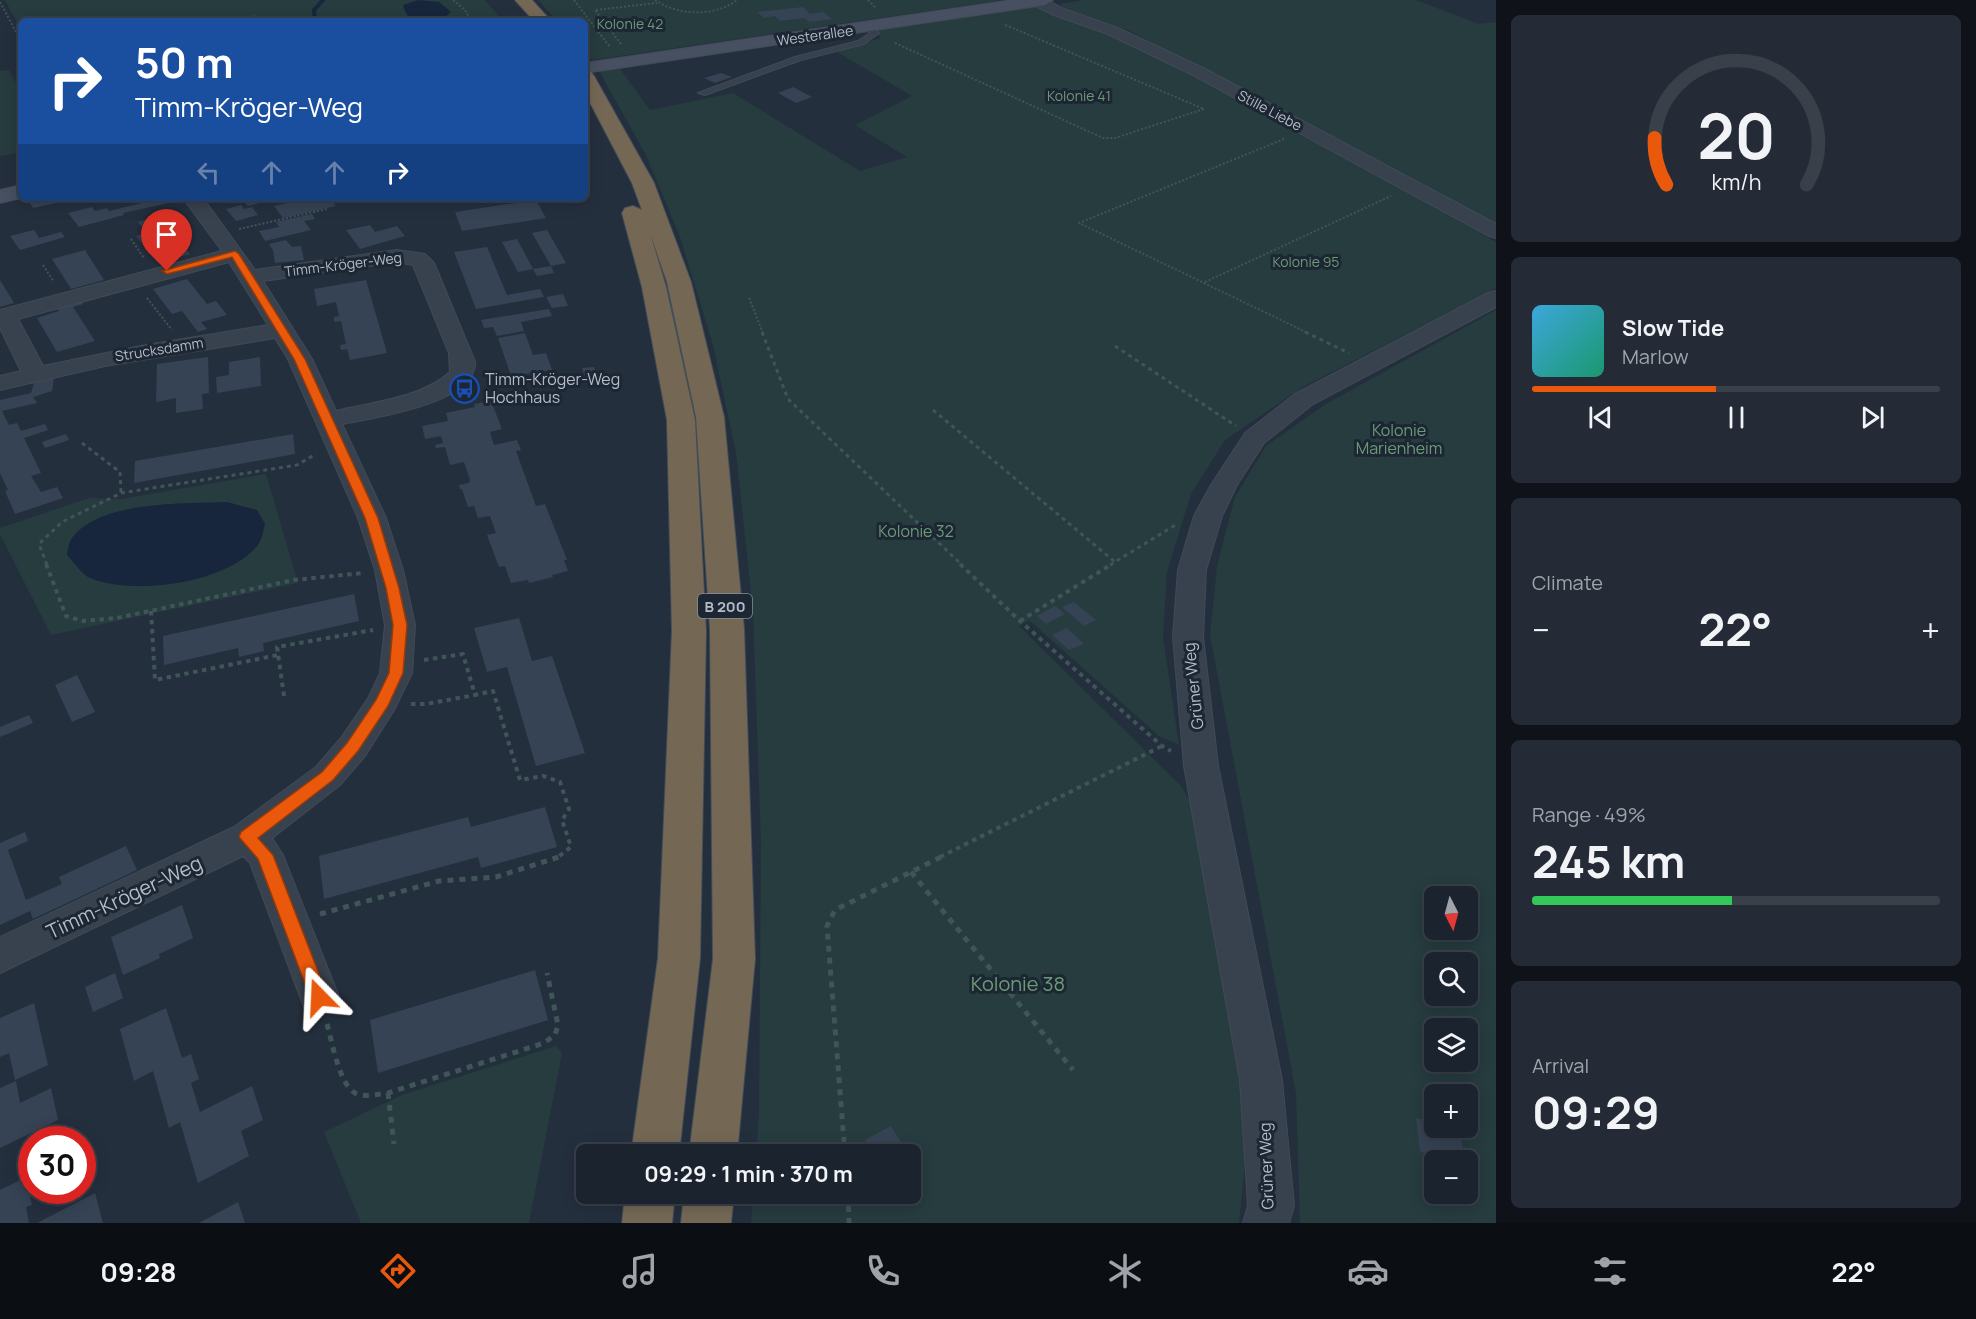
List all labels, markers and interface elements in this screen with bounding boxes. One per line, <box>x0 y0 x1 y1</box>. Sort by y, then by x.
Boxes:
park label: Kolonie 42 <box>597 14 663 33</box>
street label: Westerallee <box>776 20 854 50</box>
text: 50 m <box>135 33 233 91</box>
icon: right <box>36 42 114 120</box>
street label: Stille Liebe <box>1235 85 1305 135</box>
park label: Kolonie 41 <box>1047 86 1111 105</box>
text: Timm-Kröger-Weg <box>135 88 363 125</box>
text: 20 <box>1697 92 1775 178</box>
icon: left <box>192 156 225 189</box>
icon: ahead <box>255 156 288 189</box>
icon: ahead <box>318 156 351 189</box>
icon: right <box>381 156 414 189</box>
text: km/h <box>1711 168 1761 197</box>
pin <box>141 209 192 271</box>
icon: arrive <box>150 218 183 251</box>
street label: Timm-Kröger-Weg <box>283 247 403 281</box>
park label: Kolonie 95 <box>1273 252 1339 271</box>
text: Slow Tide <box>1622 313 1724 343</box>
street label: Strucksdamm <box>113 333 205 365</box>
text: Marlow <box>1622 343 1689 370</box>
place label: Timm-Kröger-Weg Hochhaus <box>485 368 620 408</box>
bus stop icon: Timm-Kröger-Weg Hochhaus <box>448 372 480 404</box>
icon: previous <box>1584 401 1617 434</box>
icon: pause <box>1720 401 1753 434</box>
icon: next <box>1856 401 1889 434</box>
park label: Kolonie Marienheim <box>1356 419 1442 459</box>
park label: Kolonie 32 <box>878 520 954 542</box>
text: Climate <box>1532 569 1603 596</box>
road number: B 200 <box>698 594 752 618</box>
text: 22° <box>1698 598 1772 660</box>
text: − <box>1532 607 1550 652</box>
text: + <box>1921 607 1940 652</box>
street label: Grüner Weg <box>1178 642 1208 730</box>
text: Range · 49% <box>1532 801 1646 828</box>
text: 245 km <box>1532 830 1685 892</box>
street label: Timm-Kröger-Weg <box>42 849 206 945</box>
north arrow <box>1424 886 1478 940</box>
map controls <box>1424 886 1478 1204</box>
button: search <box>1424 952 1478 1006</box>
position arrow <box>287 965 351 1029</box>
park label: Kolonie 38 <box>971 970 1065 997</box>
button: layers <box>1424 1018 1478 1072</box>
text: Arrival <box>1532 1052 1589 1079</box>
text: 09:29 <box>1532 1081 1660 1143</box>
button: + <box>1424 1084 1478 1138</box>
street label: Grüner Weg <box>1253 1122 1279 1210</box>
speed limit sign: 30 <box>18 1126 96 1204</box>
button: − <box>1424 1150 1478 1204</box>
text: 09:29 · 1 min · 370 m <box>644 1159 853 1189</box>
icon: directions <box>377 1250 419 1292</box>
icon: music <box>619 1250 661 1292</box>
icon: phone <box>862 1250 904 1292</box>
icon: climate <box>1104 1250 1146 1292</box>
icon: car <box>1347 1250 1389 1292</box>
icon: filters <box>1589 1250 1631 1292</box>
text: 09:28 <box>100 1253 177 1290</box>
text: 22° <box>1831 1253 1876 1290</box>

